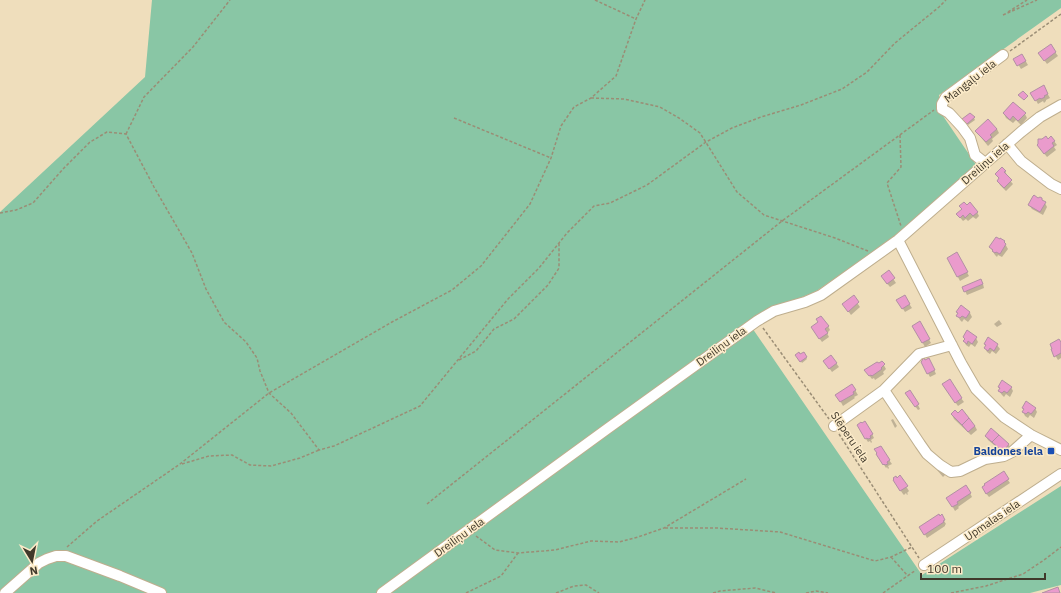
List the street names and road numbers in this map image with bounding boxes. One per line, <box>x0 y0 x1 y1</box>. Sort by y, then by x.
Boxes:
street label: Mangaļu iela <box>941 56 999 106</box>
street label: Dreiliņu iela <box>958 138 1012 188</box>
street label: Dreiliņu iela <box>693 323 749 369</box>
street label: Slēperu iela <box>828 409 872 465</box>
street label: Upmalas iela <box>962 496 1022 544</box>
street label: Dreiliņu iela <box>431 514 487 560</box>

